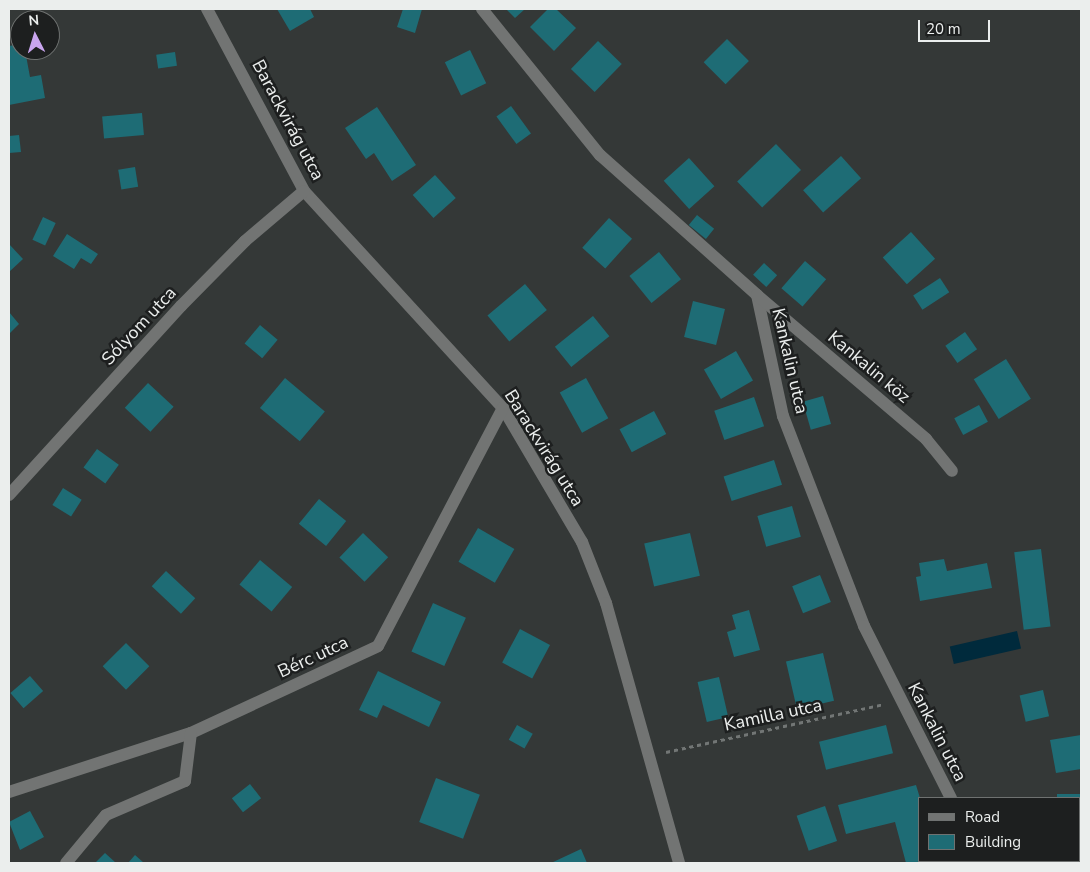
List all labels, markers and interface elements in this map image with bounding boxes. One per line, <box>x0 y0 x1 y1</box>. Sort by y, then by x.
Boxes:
north arrow <box>10 10 60 60</box>
scale bar <box>920 10 992 42</box>
text: N <box>28 11 40 30</box>
text: 20 m <box>926 19 961 39</box>
street label: Barackvirág utca <box>247 56 329 184</box>
street label: Sólyom utca <box>97 282 181 370</box>
street label: Kankalin utca <box>767 306 813 416</box>
street label: Kankalin köz <box>823 326 915 408</box>
street label: Barackvirág utca <box>500 386 588 510</box>
street label: Bérc utca <box>274 631 352 683</box>
street label: Kankalin utca <box>903 679 971 785</box>
street label: Kamilla utca <box>722 694 824 736</box>
legend <box>918 797 1080 862</box>
text: Road <box>965 807 1000 827</box>
text: Building <box>965 832 1021 852</box>

